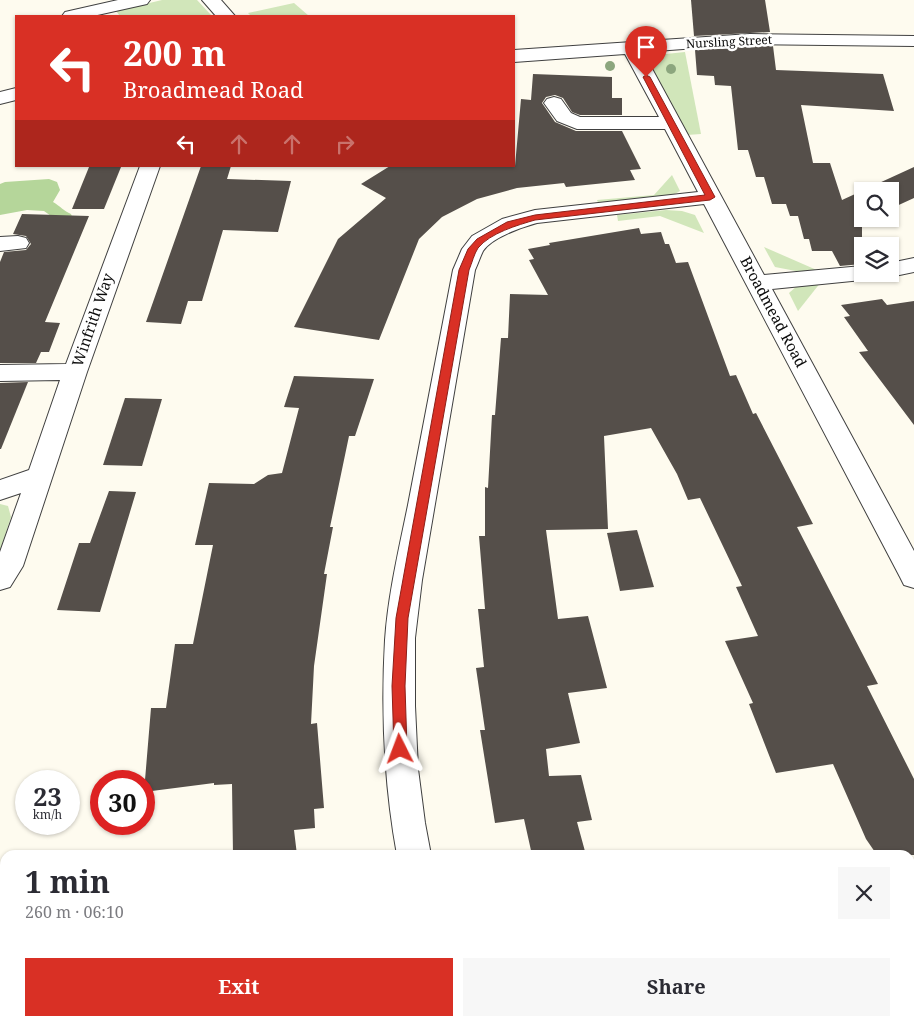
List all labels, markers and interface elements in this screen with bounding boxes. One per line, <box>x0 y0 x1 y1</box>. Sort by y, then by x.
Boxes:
pin <box>625 26 667 77</box>
text: 200 m <box>123 29 226 76</box>
street label: Nursling Street <box>685 31 772 52</box>
icon: arrive <box>632 33 660 61</box>
icon: left <box>40 35 105 100</box>
text: Broadmead Road <box>123 74 304 104</box>
icon: left <box>172 130 200 158</box>
icon: ahead <box>225 130 253 158</box>
icon: ahead <box>278 130 306 158</box>
icon: right <box>331 130 359 158</box>
map controls <box>854 182 899 282</box>
button: search <box>854 182 899 227</box>
button: layers <box>854 237 899 282</box>
street label: Broadmead Road <box>736 252 812 371</box>
street label: Winfrith Way <box>67 270 118 369</box>
position arrow <box>373 722 425 774</box>
speed limit sign: 30 <box>90 770 155 835</box>
text: 23 <box>33 779 62 813</box>
text: km/h <box>33 806 62 823</box>
text: 1 min <box>25 861 110 902</box>
button: close <box>838 867 890 919</box>
text: 260 m · 06:10 <box>25 901 124 923</box>
button: Exit <box>25 958 453 1016</box>
button: Share <box>463 958 890 1016</box>

